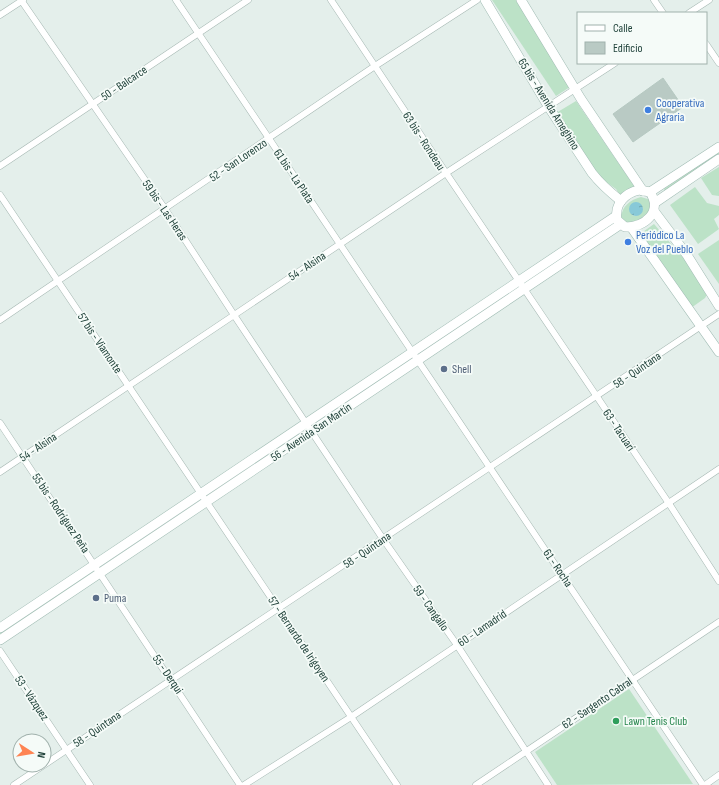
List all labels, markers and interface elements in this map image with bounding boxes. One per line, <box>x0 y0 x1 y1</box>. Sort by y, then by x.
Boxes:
legend <box>577 12 707 64</box>
text: Calle <box>613 21 633 36</box>
text: Edificio <box>613 41 642 56</box>
street label: 65 bis - Avenida Ameghino <box>514 56 583 153</box>
street label: 50 - Balcarce <box>98 62 150 104</box>
place label: Cooperativa Agraria <box>655 96 705 125</box>
marker: Cooperativa Agraria <box>643 105 653 115</box>
street label: 63 bis - Rondeau <box>399 109 448 173</box>
street label: 52 - San Lorenzo <box>207 136 270 185</box>
street label: 61 bis - La Plata <box>270 146 317 207</box>
street label: 59 bis - Las Heras <box>139 177 190 244</box>
place label: Periódico La Voz del Pueblo <box>636 228 693 257</box>
marker: Periódico La Voz del Pueblo <box>623 237 633 247</box>
street label: 54 - Alsina <box>286 248 329 284</box>
street label: 57 bis - Viamonte <box>74 310 125 377</box>
street label: 58 - Quintana <box>610 349 664 392</box>
place label: Shell <box>452 362 472 377</box>
marker: Shell <box>439 364 449 374</box>
street label: 56 - Avenida San Martín <box>268 400 355 465</box>
street label: 63 - Tacuarí <box>599 406 638 455</box>
street label: 54 - Alsina <box>17 429 60 465</box>
street label: 55 bis - Rodríguez Peña <box>28 471 93 556</box>
street label: 58 - Quintana <box>340 529 394 572</box>
street label: 61 - Rocha <box>539 546 576 590</box>
street label: 59 - Cangallo <box>409 583 452 634</box>
place label: Puma <box>104 591 127 606</box>
marker: Puma <box>91 593 101 603</box>
street label: 57 - Bernardo de Irigoyen <box>264 594 333 685</box>
street label: 60 - Lamadrid <box>455 607 510 650</box>
street label: 55 - Derqui <box>149 652 186 697</box>
street label: 53 - Vázquez <box>11 673 52 724</box>
street label: 62 - Sargento Cabral <box>559 674 635 733</box>
street label: 58 - Quintana <box>70 708 124 751</box>
place label: Lawn Tenis Club <box>624 714 687 729</box>
marker: Lawn Tenis Club <box>611 716 621 726</box>
north arrow <box>12 733 52 773</box>
text: N <box>34 751 48 759</box>

